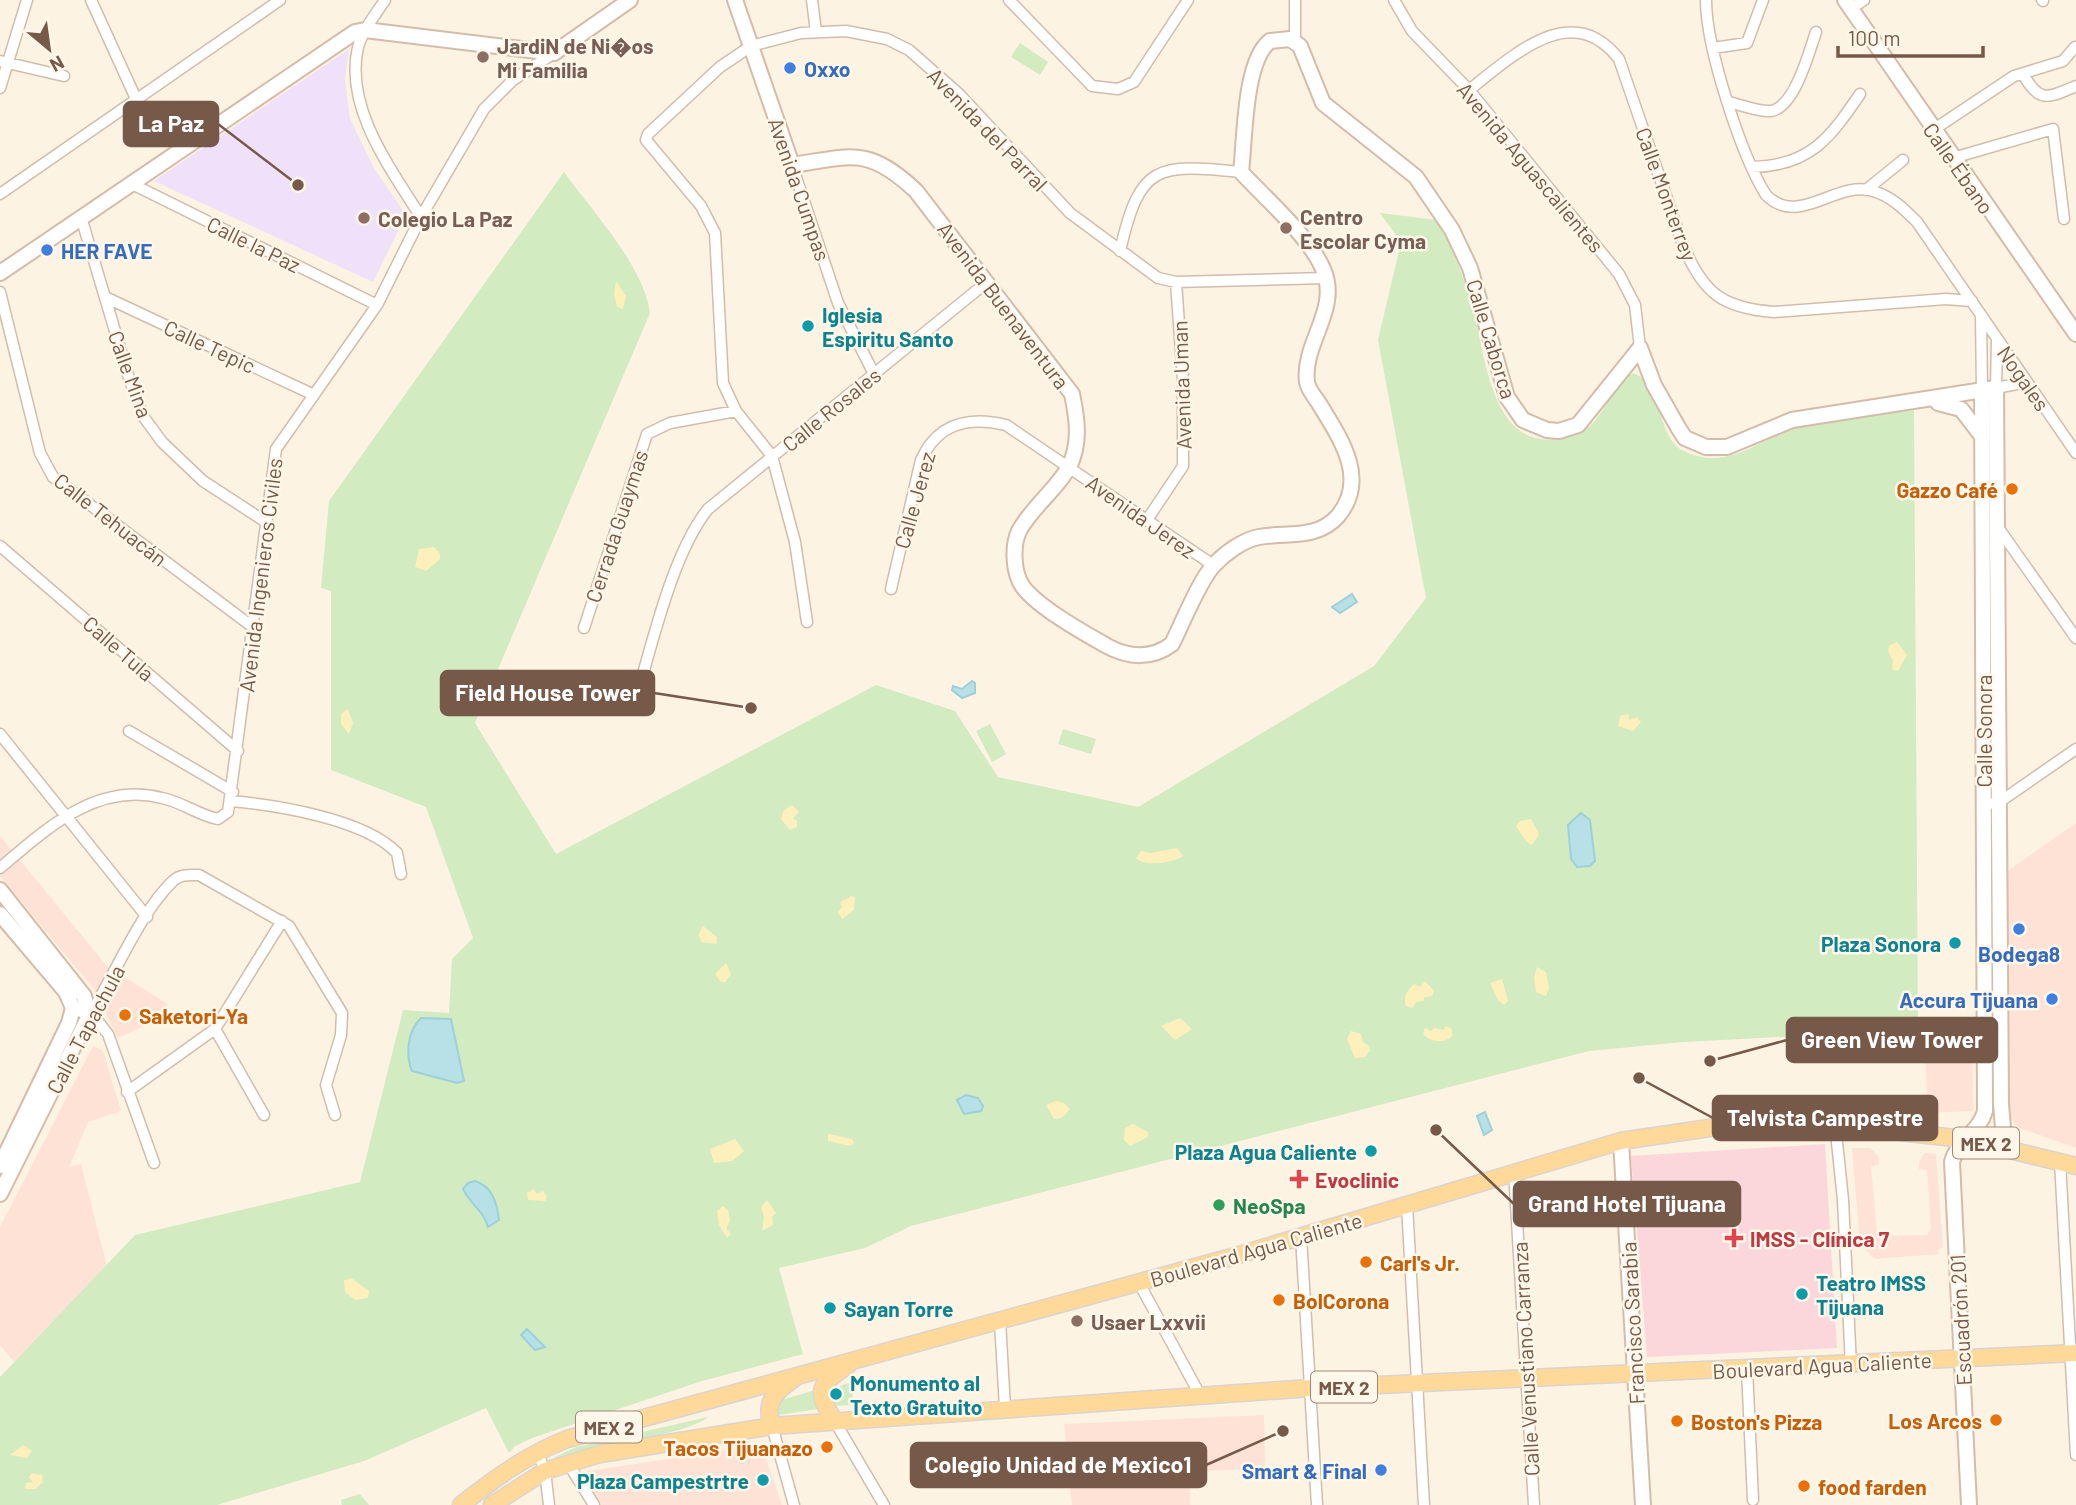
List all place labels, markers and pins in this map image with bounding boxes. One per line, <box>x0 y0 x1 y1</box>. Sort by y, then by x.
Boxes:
place label: JardiN de Ni�os Mi Familia <box>497 33 654 82</box>
marker: JardiN de Ni�os Mi Familia <box>475 49 491 65</box>
place label: Oxxo <box>804 56 851 81</box>
marker: Oxxo <box>782 60 798 76</box>
callout: La Paz <box>124 102 218 146</box>
place label: Centro Escolar Cyma <box>1300 204 1426 253</box>
place label: Colegio La Paz <box>378 206 513 231</box>
marker: Colegio La Paz <box>356 210 372 226</box>
marker: Centro Escolar Cyma <box>1278 220 1294 236</box>
place label: HER FAVE <box>61 238 153 263</box>
marker: HER FAVE <box>39 242 55 258</box>
place label: Iglesia Espiritu Santo <box>822 302 954 351</box>
marker: Iglesia Espiritu Santo <box>800 318 816 334</box>
place label: Gazzo Café <box>1896 477 1998 502</box>
marker: Gazzo Café <box>2004 481 2020 497</box>
callout: Field House Tower <box>441 671 654 715</box>
marker: Bodega8 <box>2011 921 2027 937</box>
place label: Plaza Sonora <box>1821 931 1941 956</box>
marker: Plaza Sonora <box>1947 935 1963 951</box>
place label: Bodega8 <box>1978 941 2060 966</box>
place label: Accura Tijuana <box>1899 987 2038 1012</box>
marker: Accura Tijuana <box>2044 991 2060 1007</box>
place label: Saketori-Ya <box>139 1003 248 1028</box>
marker: Saketori-Ya <box>117 1007 133 1023</box>
callout: Green View Tower <box>1787 1018 1997 1062</box>
callout: Telvista Campestre <box>1713 1096 1937 1140</box>
place label: Plaza Agua Caliente <box>1175 1139 1357 1164</box>
marker: Plaza Agua Caliente <box>1363 1143 1379 1159</box>
place label: Evoclinic <box>1315 1167 1399 1192</box>
marker: Evoclinic <box>1289 1169 1309 1189</box>
callout: Grand Hotel Tijuana <box>1514 1182 1740 1226</box>
place label: NeoSpa <box>1233 1193 1306 1218</box>
marker: NeoSpa <box>1211 1197 1227 1213</box>
place label: IMSS - Clínica 7 <box>1750 1226 1890 1251</box>
marker: IMSS - Clínica 7 <box>1724 1228 1744 1248</box>
place label: Carl's Jr. <box>1380 1250 1460 1275</box>
marker: Carl's Jr. <box>1358 1254 1374 1270</box>
place label: Teatro IMSS Tijuana <box>1816 1270 1926 1319</box>
marker: Teatro IMSS Tijuana <box>1794 1286 1810 1302</box>
place label: BolCorona <box>1293 1288 1389 1313</box>
marker: BolCorona <box>1271 1292 1287 1308</box>
place label: Sayan Torre <box>844 1296 953 1321</box>
marker: Sayan Torre <box>822 1300 838 1316</box>
place label: Usaer Lxxvii <box>1091 1309 1206 1334</box>
marker: Usaer Lxxvii <box>1069 1313 1085 1329</box>
place label: Monumento al Texto Gratuito <box>850 1370 982 1419</box>
marker: Monumento al Texto Gratuito <box>828 1386 844 1402</box>
place label: Los Arcos <box>1888 1408 1982 1433</box>
place label: Boston's Pizza <box>1691 1409 1822 1434</box>
marker: Los Arcos <box>1988 1412 2004 1428</box>
marker: Boston's Pizza <box>1669 1413 1685 1429</box>
place label: Tacos Tijuanazo <box>663 1435 813 1460</box>
marker: Tacos Tijuanazo <box>819 1439 835 1455</box>
callout: Colegio Unidad de Mexico1 <box>911 1443 1206 1487</box>
place label: Smart & Final <box>1242 1458 1367 1483</box>
marker: Smart & Final <box>1373 1462 1389 1478</box>
place label: Plaza Campestrtre <box>577 1468 749 1493</box>
marker: Plaza Campestrtre <box>755 1472 771 1488</box>
place label: food farden <box>1818 1474 1927 1499</box>
marker: food farden <box>1796 1478 1812 1494</box>

